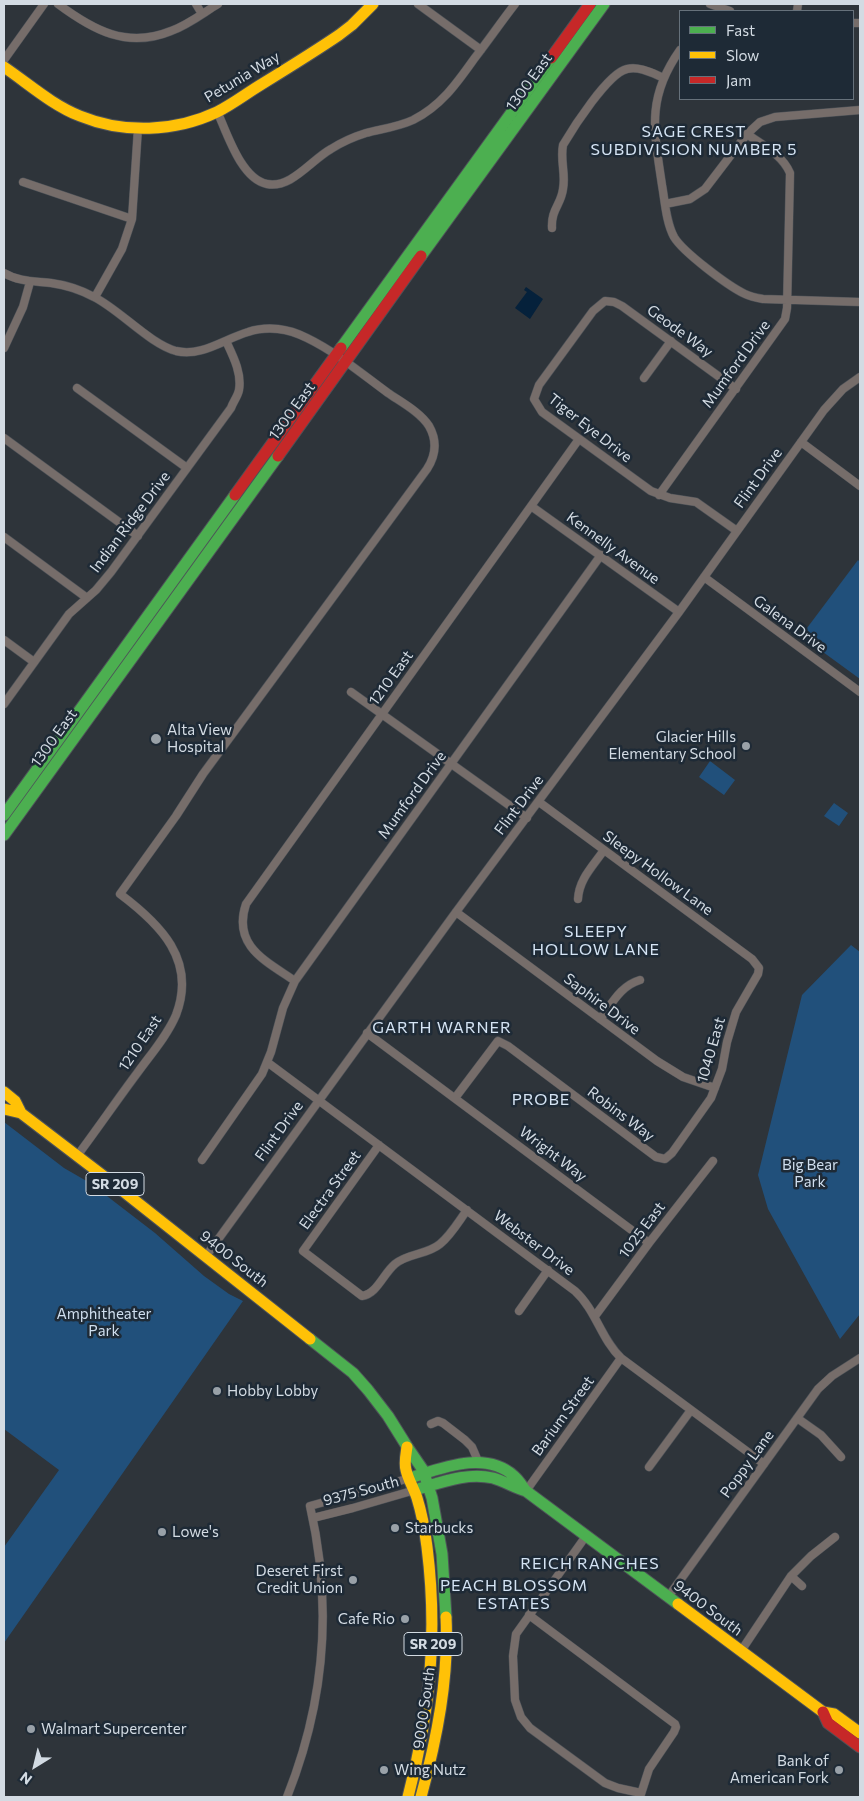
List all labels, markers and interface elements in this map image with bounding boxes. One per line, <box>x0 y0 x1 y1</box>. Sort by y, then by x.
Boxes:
legend <box>679 10 854 100</box>
text: Fast <box>726 21 755 39</box>
text: Slow <box>726 46 759 64</box>
street label: Petunia Way <box>201 47 283 107</box>
street label: 1300 East <box>502 50 556 114</box>
text: Jam <box>726 71 751 89</box>
district label: SAGE CREST SUBDIVISION NUMBER 5 <box>588 122 800 160</box>
street label: Geode Way <box>643 301 717 361</box>
street label: Mumford Drive <box>698 317 774 411</box>
street label: 1300 East <box>265 379 319 443</box>
street label: Tiger Eye Drive <box>545 390 635 466</box>
street label: Flint Drive <box>730 444 786 512</box>
street label: Indian Ridge Drive <box>86 468 174 576</box>
street label: Kennelly Avenue <box>563 508 663 588</box>
street label: Galena Drive <box>750 591 830 657</box>
street label: 1210 East <box>365 647 417 709</box>
street label: 1300 East <box>27 706 81 770</box>
place label: Alta View Hospital <box>167 721 232 756</box>
place label: Glacier Hills Elementary School <box>609 728 736 763</box>
marker: Alta View Hospital <box>149 732 163 746</box>
marker: Glacier Hills Elementary School <box>740 740 752 752</box>
street label: Mumford Drive <box>374 748 450 842</box>
street label: Flint Drive <box>491 772 547 838</box>
street label: Sleepy Hollow Lane <box>599 827 717 919</box>
district label: SLEEPY HOLLOW LANE <box>531 922 661 960</box>
street label: Saphire Drive <box>560 970 644 1038</box>
street label: 1210 East <box>115 1012 165 1074</box>
street label: 1040 East <box>693 1015 729 1085</box>
district label: GARTH WARNER <box>371 1018 513 1038</box>
street label: Robins Way <box>584 1083 658 1145</box>
district label: PROBE <box>511 1090 571 1110</box>
street label: Flint Drive <box>251 1097 307 1165</box>
street label: Wright Way <box>516 1123 590 1185</box>
street label: Electra Street <box>295 1147 365 1233</box>
park label: Big Bear Park <box>782 1156 838 1191</box>
road number: SR 209 <box>86 1172 144 1196</box>
street label: 1025 East <box>615 1198 669 1262</box>
street label: Webster Drive <box>490 1207 578 1279</box>
street label: 9400 South <box>196 1227 272 1291</box>
park label: Amphitheater Park <box>56 1305 152 1340</box>
street label: Barium Street <box>528 1373 598 1459</box>
place label: Hobby Lobby <box>227 1382 318 1400</box>
marker: Hobby Lobby <box>211 1385 223 1397</box>
street label: Poppy Lane <box>716 1427 778 1501</box>
street label: 9375 South <box>321 1472 401 1510</box>
place label: Starbucks <box>405 1519 473 1537</box>
marker: Starbucks <box>389 1522 401 1534</box>
place label: Lowe's <box>172 1523 219 1541</box>
marker: Lowe's <box>156 1526 168 1538</box>
district label: REICH RANCHES <box>519 1554 661 1574</box>
place label: Deseret First Credit Union <box>256 1562 343 1597</box>
marker: Deseret First Credit Union <box>347 1574 359 1586</box>
district label: PEACH BLOSSOM ESTATES <box>438 1576 590 1614</box>
street label: 9400 South <box>670 1576 746 1640</box>
place label: Cafe Rio <box>338 1610 395 1628</box>
marker: Cafe Rio <box>399 1613 411 1625</box>
road number: SR 209 <box>404 1632 462 1656</box>
street label: 9000 South <box>409 1666 439 1750</box>
place label: Walmart Supercenter <box>41 1720 187 1738</box>
marker: Walmart Supercenter <box>25 1723 37 1735</box>
north arrow <box>10 1741 60 1791</box>
place label: Bank of American Fork <box>730 1752 829 1787</box>
place label: Wing Nutz <box>394 1761 466 1779</box>
marker: Wing Nutz <box>378 1764 390 1776</box>
marker: Bank of American Fork <box>833 1764 845 1776</box>
text: N <box>17 1769 35 1789</box>

